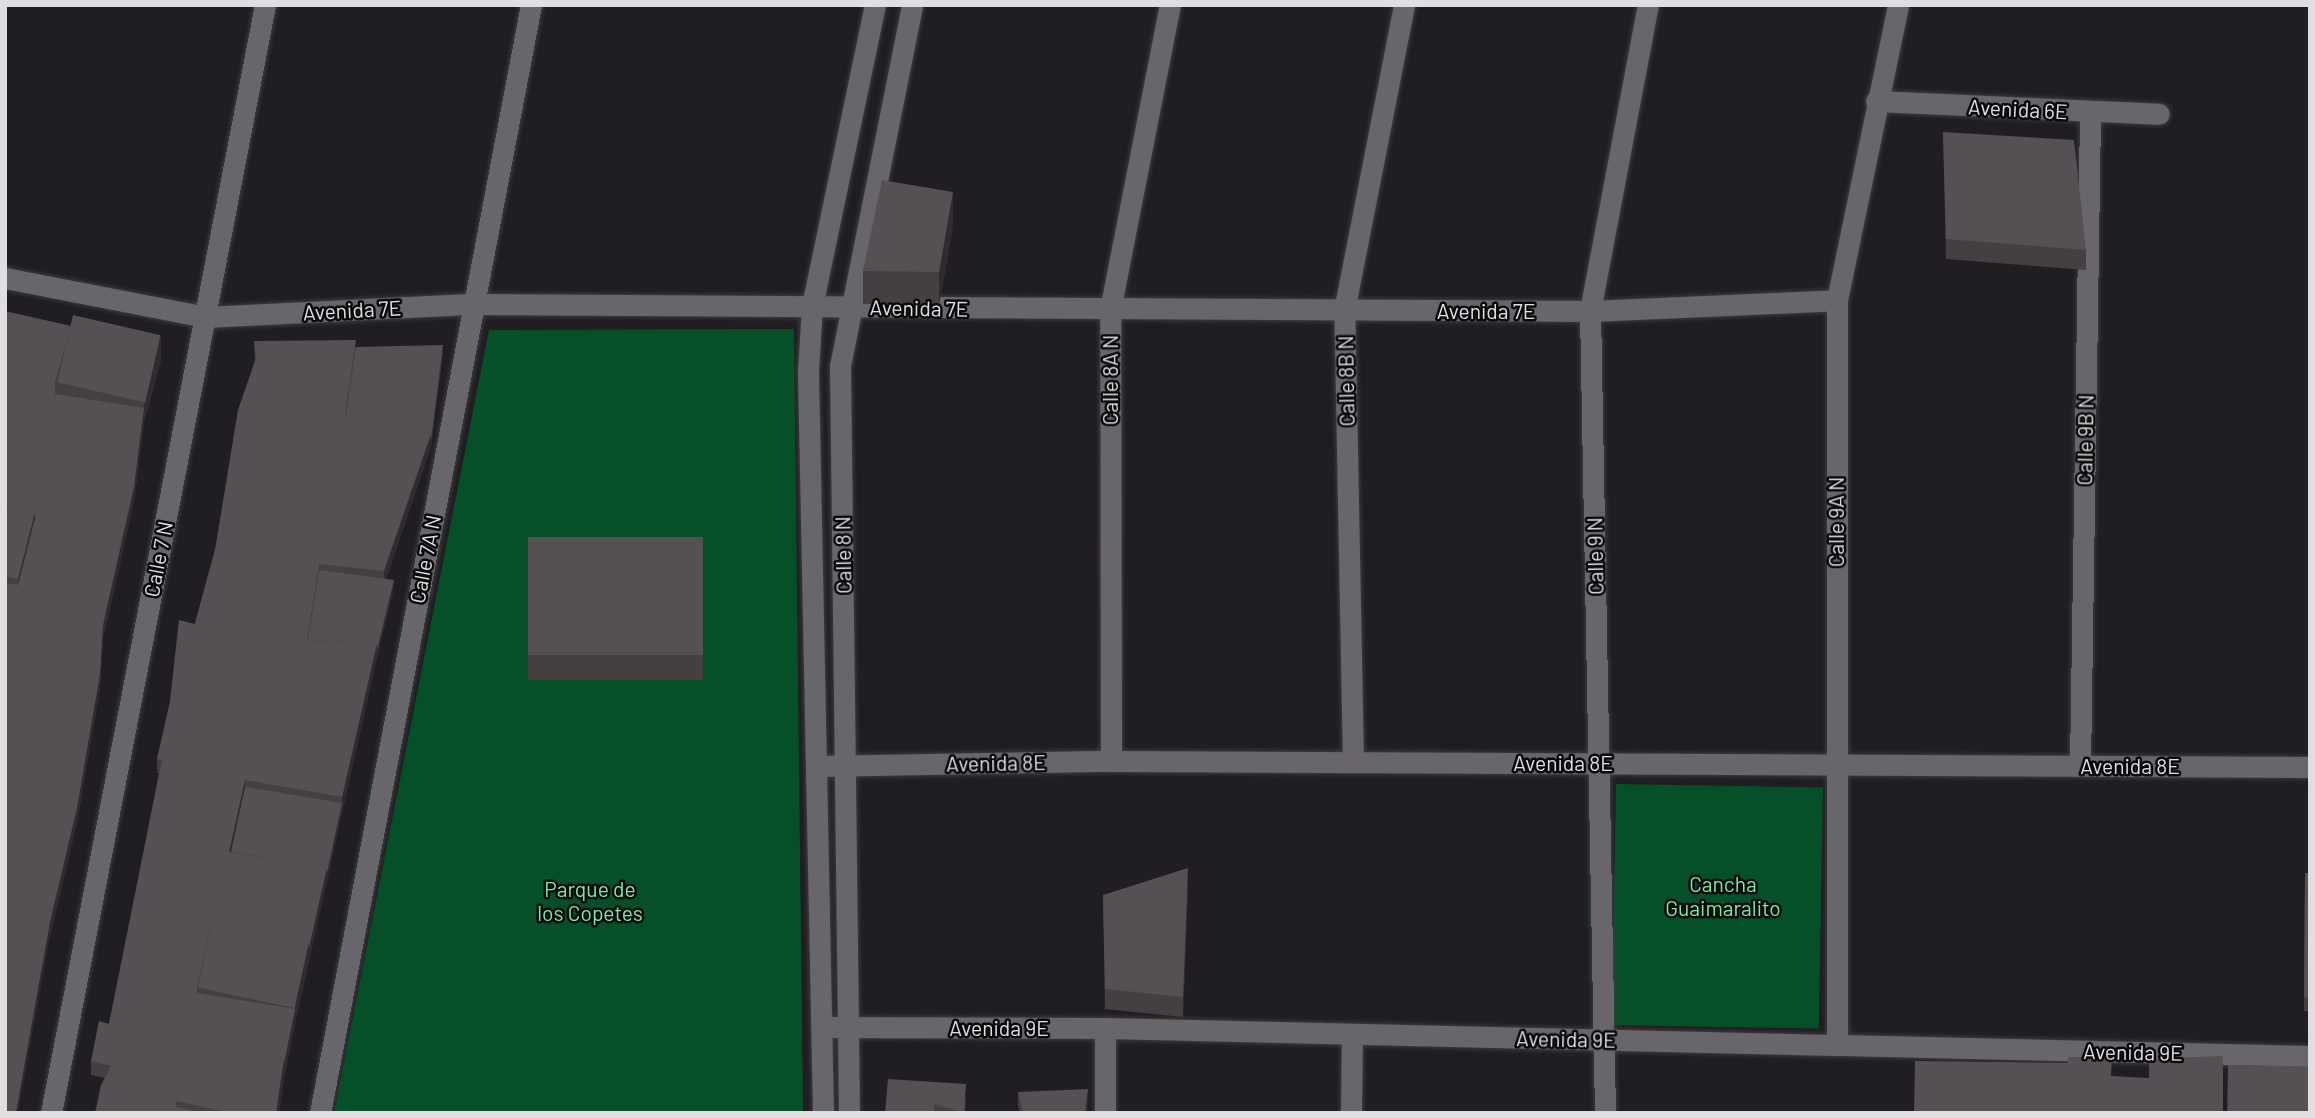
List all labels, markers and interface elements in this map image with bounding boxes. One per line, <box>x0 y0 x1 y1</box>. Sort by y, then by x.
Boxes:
street label: Avenida 6E <box>1968 94 2068 124</box>
street label: Avenida 7E <box>302 295 402 325</box>
street label: Avenida 7E <box>869 295 969 321</box>
street label: Avenida 7E <box>1437 298 1535 324</box>
street label: Calle 8A N <box>1097 335 1123 425</box>
street label: Calle 8B N <box>1333 335 1359 427</box>
street label: Calle 9B N <box>2072 394 2098 486</box>
street label: Calle 9A N <box>1823 477 1849 567</box>
street label: Calle 7A N <box>404 513 446 605</box>
street label: Calle 8 N <box>830 516 856 594</box>
street label: Calle 9 N <box>1582 517 1608 595</box>
street label: Calle 7 N <box>138 519 178 599</box>
street label: Avenida 8E <box>946 750 1046 776</box>
street label: Avenida 8E <box>1513 750 1613 776</box>
street label: Avenida 8E <box>2080 753 2180 779</box>
park label: Cancha Guaimaralito <box>1665 871 1781 921</box>
park label: Parque de los Copetes <box>537 876 643 926</box>
street label: Avenida 9E <box>949 1015 1049 1041</box>
street label: Avenida 9E <box>1516 1026 1616 1052</box>
street label: Avenida 9E <box>2083 1039 2183 1065</box>

